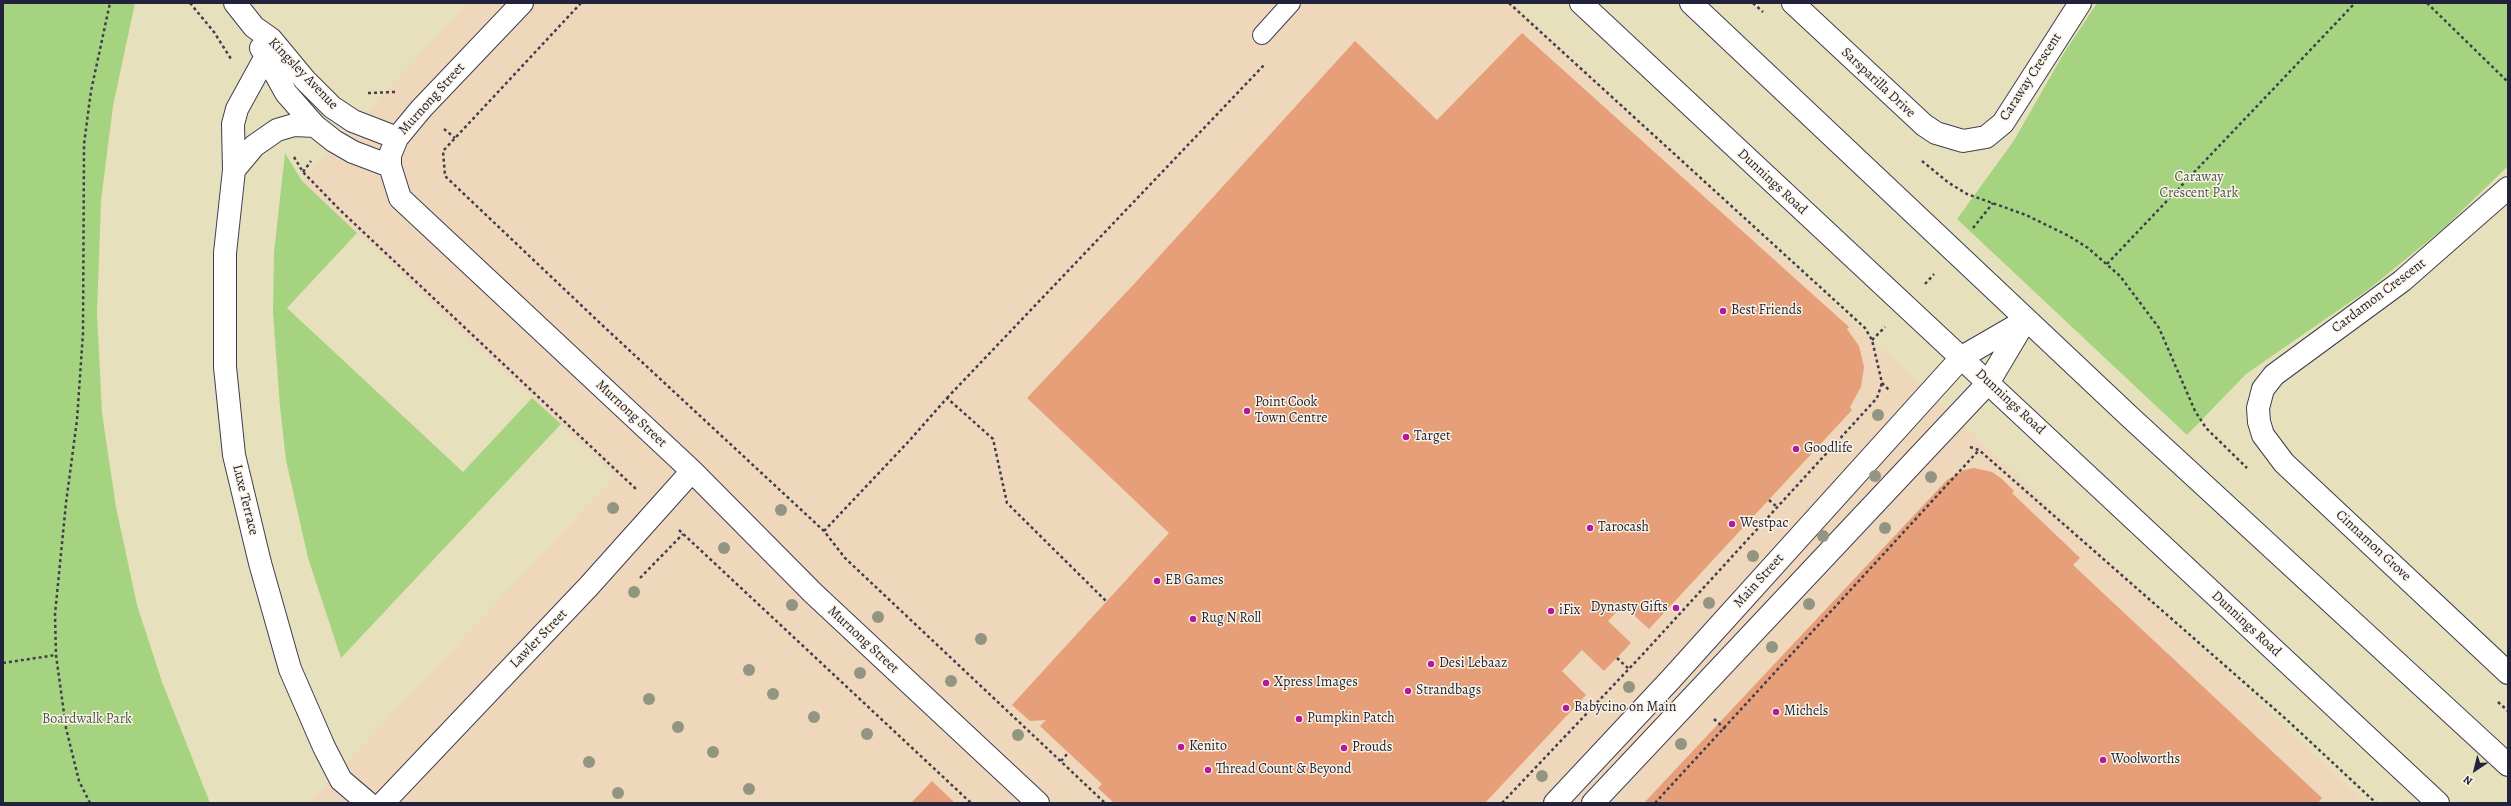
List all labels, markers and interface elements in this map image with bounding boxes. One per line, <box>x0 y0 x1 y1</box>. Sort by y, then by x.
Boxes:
street label: Caraway Crescent <box>1996 30 2066 124</box>
street label: Kingsley Avenue <box>264 35 342 113</box>
street label: Sarsparilla Drive <box>1837 44 1919 122</box>
street label: Murnong Street <box>395 60 469 138</box>
street label: Dunnings Road <box>1734 146 1810 218</box>
park label: Caraway Crescent Park <box>2160 170 2238 202</box>
street label: Cardamon Crescent <box>2329 255 2429 337</box>
place label: Best Friends <box>1731 303 1802 319</box>
marker: Best Friends <box>1718 306 1728 316</box>
street label: Dunnings Road <box>1972 366 2048 438</box>
street label: Murnong Street <box>592 377 670 451</box>
place label: Point Cook Town Centre <box>1255 395 1327 428</box>
marker: Point Cook Town Centre <box>1242 406 1252 416</box>
place label: Target <box>1414 429 1451 445</box>
marker: Target <box>1401 432 1411 442</box>
place label: Goodlife <box>1804 441 1853 457</box>
marker: Goodlife <box>1791 444 1801 454</box>
street label: Luxe Terrace <box>228 463 262 537</box>
street label: Cinnamon Grove <box>2332 507 2414 585</box>
place label: Westpac <box>1740 516 1788 532</box>
marker: Westpac <box>1727 519 1737 529</box>
place label: Tarocash <box>1598 520 1649 536</box>
marker: Tarocash <box>1585 523 1595 533</box>
street label: Main Street <box>1730 550 1788 612</box>
place label: EB Games <box>1165 573 1224 589</box>
marker: EB Games <box>1152 576 1162 586</box>
street label: Dunnings Road <box>2208 588 2284 660</box>
place label: Dynasty Gifts <box>1591 600 1668 616</box>
street label: Murnong Street <box>824 603 902 677</box>
place label: iFix <box>1559 603 1580 619</box>
marker: Dynasty Gifts <box>1671 603 1681 613</box>
street label: Lawler Street <box>507 606 571 672</box>
marker: iFix <box>1546 606 1556 616</box>
place label: Rug N Roll <box>1201 611 1261 627</box>
marker: Rug N Roll <box>1188 614 1198 624</box>
place label: Desi Lebaaz <box>1439 656 1507 672</box>
marker: Desi Lebaaz <box>1426 659 1436 669</box>
place label: Xpress Images <box>1274 675 1358 691</box>
marker: Xpress Images <box>1261 678 1271 688</box>
place label: Strandbags <box>1416 683 1481 699</box>
marker: Strandbags <box>1403 686 1413 696</box>
place label: Babycino on Main <box>1574 700 1676 716</box>
marker: Babycino on Main <box>1561 703 1571 713</box>
place label: Michels <box>1784 704 1828 720</box>
marker: Michels <box>1771 707 1781 717</box>
place label: Pumpkin Patch <box>1307 711 1395 727</box>
park label: Boardwalk Park <box>42 712 132 728</box>
marker: Pumpkin Patch <box>1294 714 1304 724</box>
place label: Kenito <box>1189 739 1227 755</box>
place label: Prouds <box>1352 740 1392 756</box>
marker: Kenito <box>1176 742 1186 752</box>
marker: Prouds <box>1339 743 1349 753</box>
north arrow <box>2455 750 2495 790</box>
place label: Woolworths <box>2111 752 2180 768</box>
marker: Woolworths <box>2098 755 2108 765</box>
place label: Thread Count & Beyond <box>1216 762 1352 778</box>
marker: Thread Count & Beyond <box>1203 765 1213 775</box>
text: N <box>2460 772 2475 789</box>

